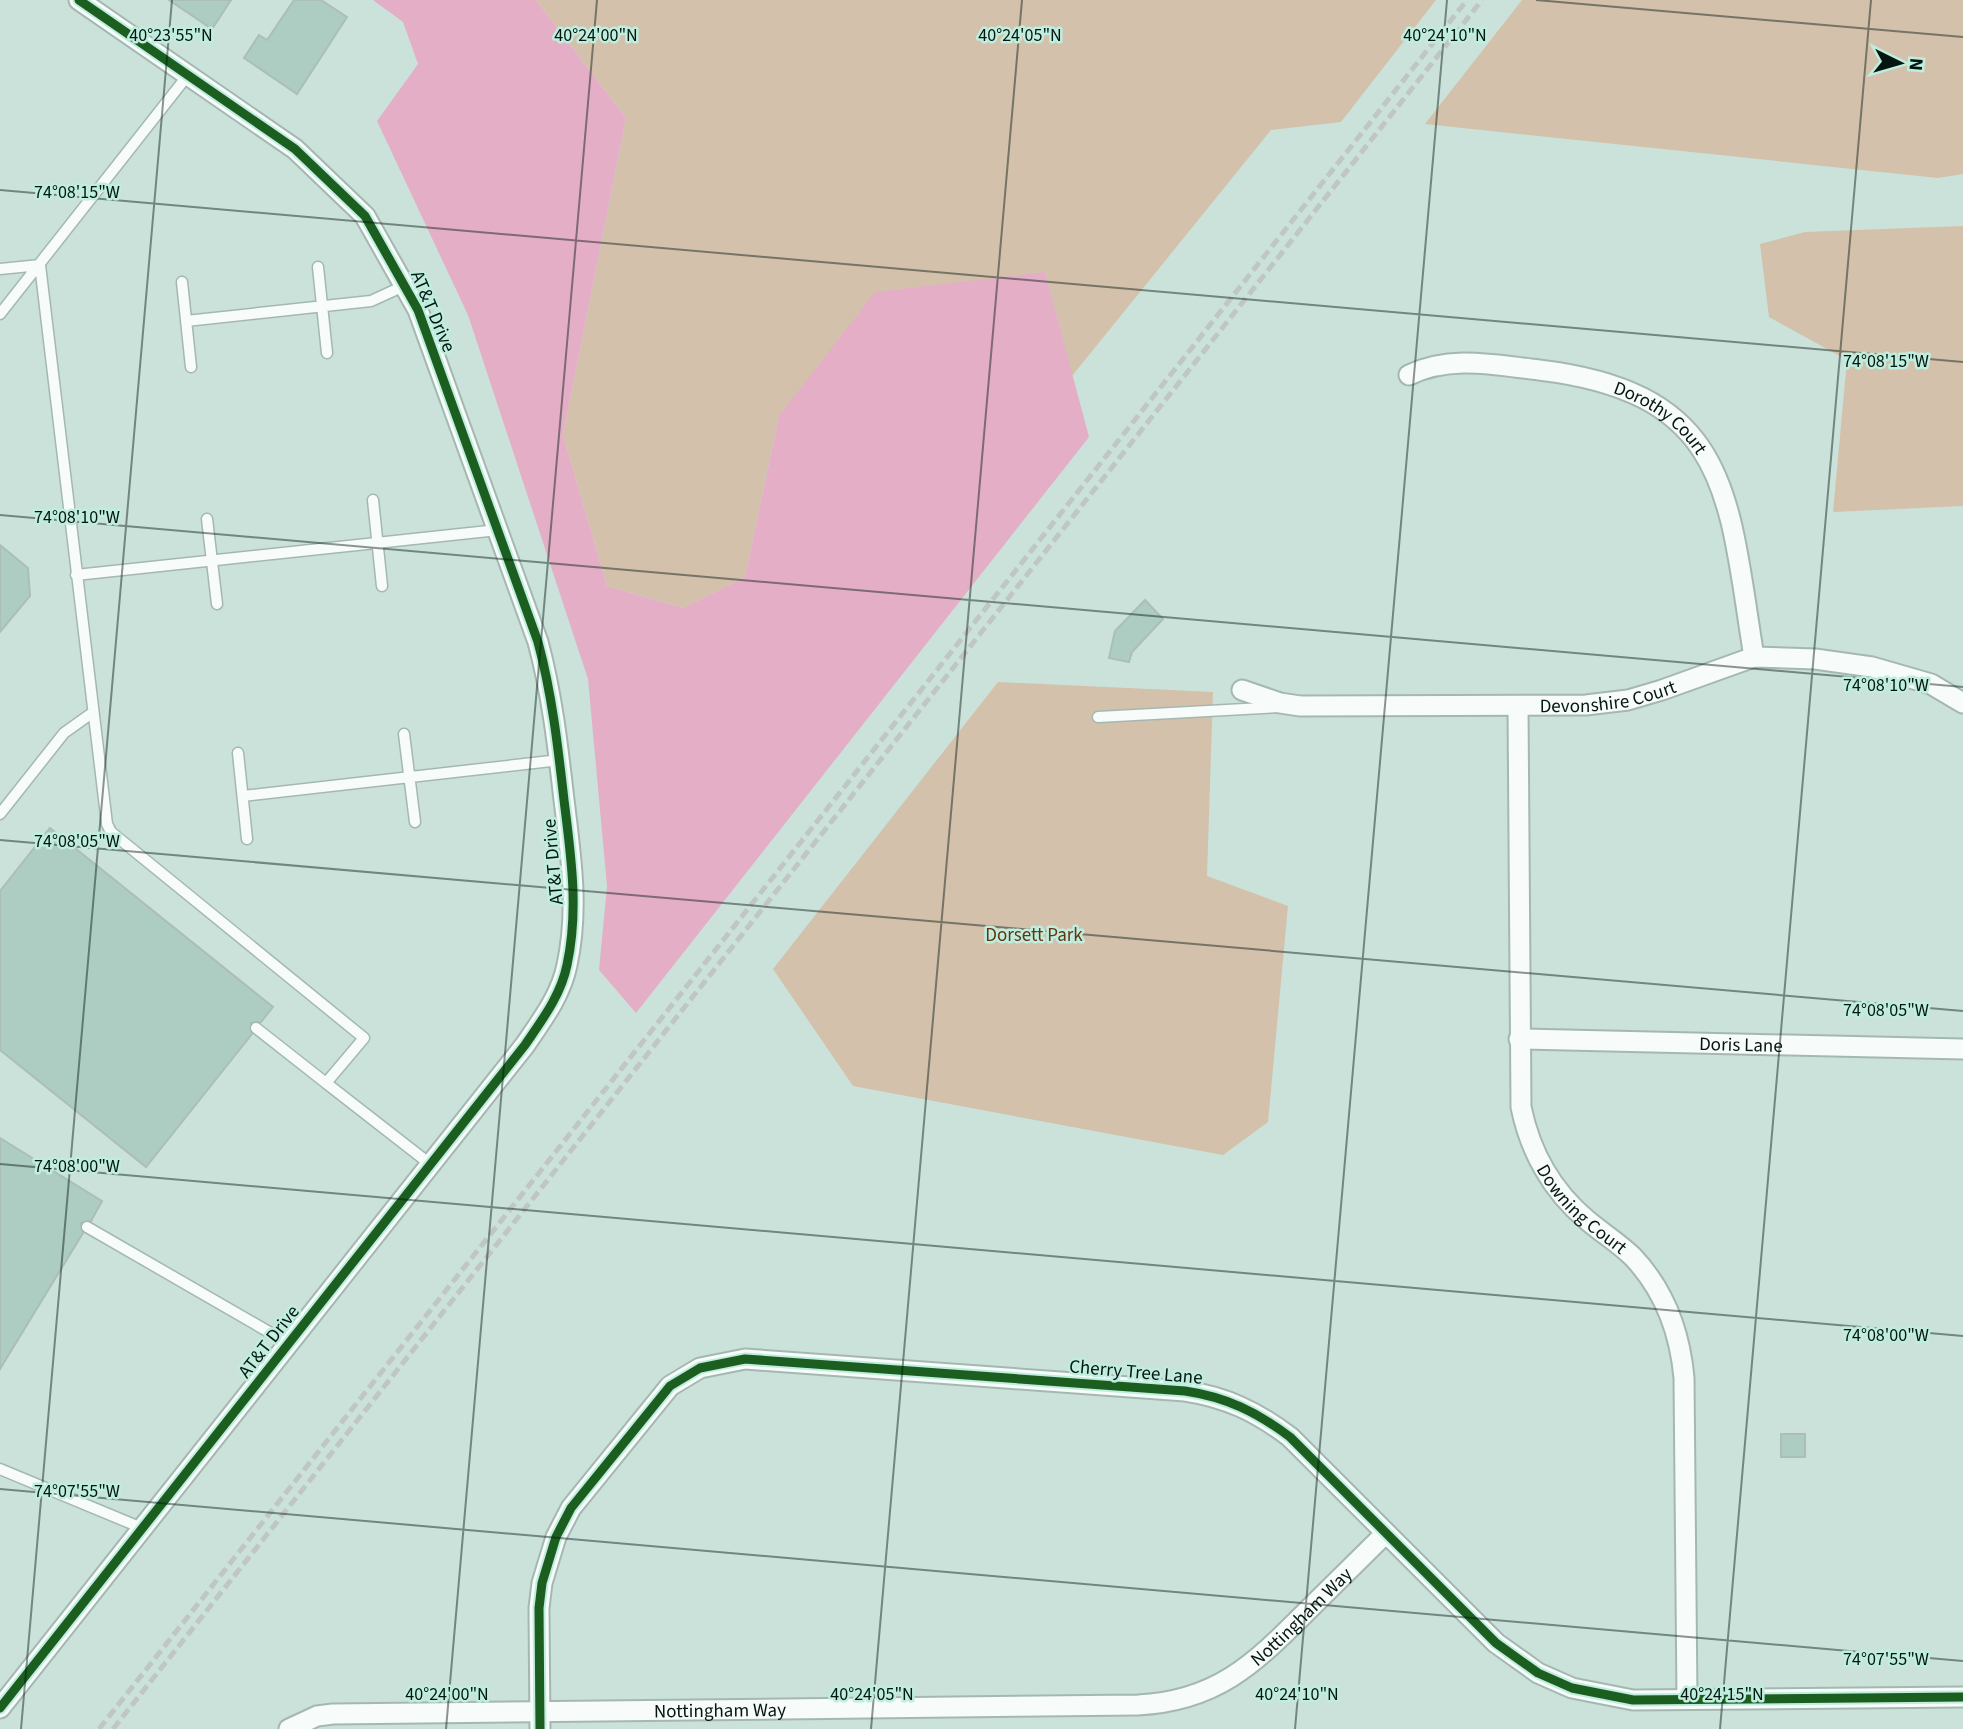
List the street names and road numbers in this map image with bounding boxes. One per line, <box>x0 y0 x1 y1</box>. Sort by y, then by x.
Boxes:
street label: AT&T Drive <box>403 267 462 357</box>
street label: Dorothy Court <box>1610 375 1714 461</box>
street label: Devonshire Court <box>1540 674 1681 720</box>
street label: AT&T Drive <box>536 818 571 906</box>
street label: Doris Lane <box>1699 1031 1783 1060</box>
street label: Downing Court <box>1529 1159 1633 1262</box>
street label: AT&T Drive <box>232 1300 306 1384</box>
street label: Cherry Tree Lane <box>1068 1353 1204 1392</box>
street label: Nottingham Way <box>1245 1562 1359 1673</box>
street label: Nottingham Way <box>654 1697 786 1725</box>

